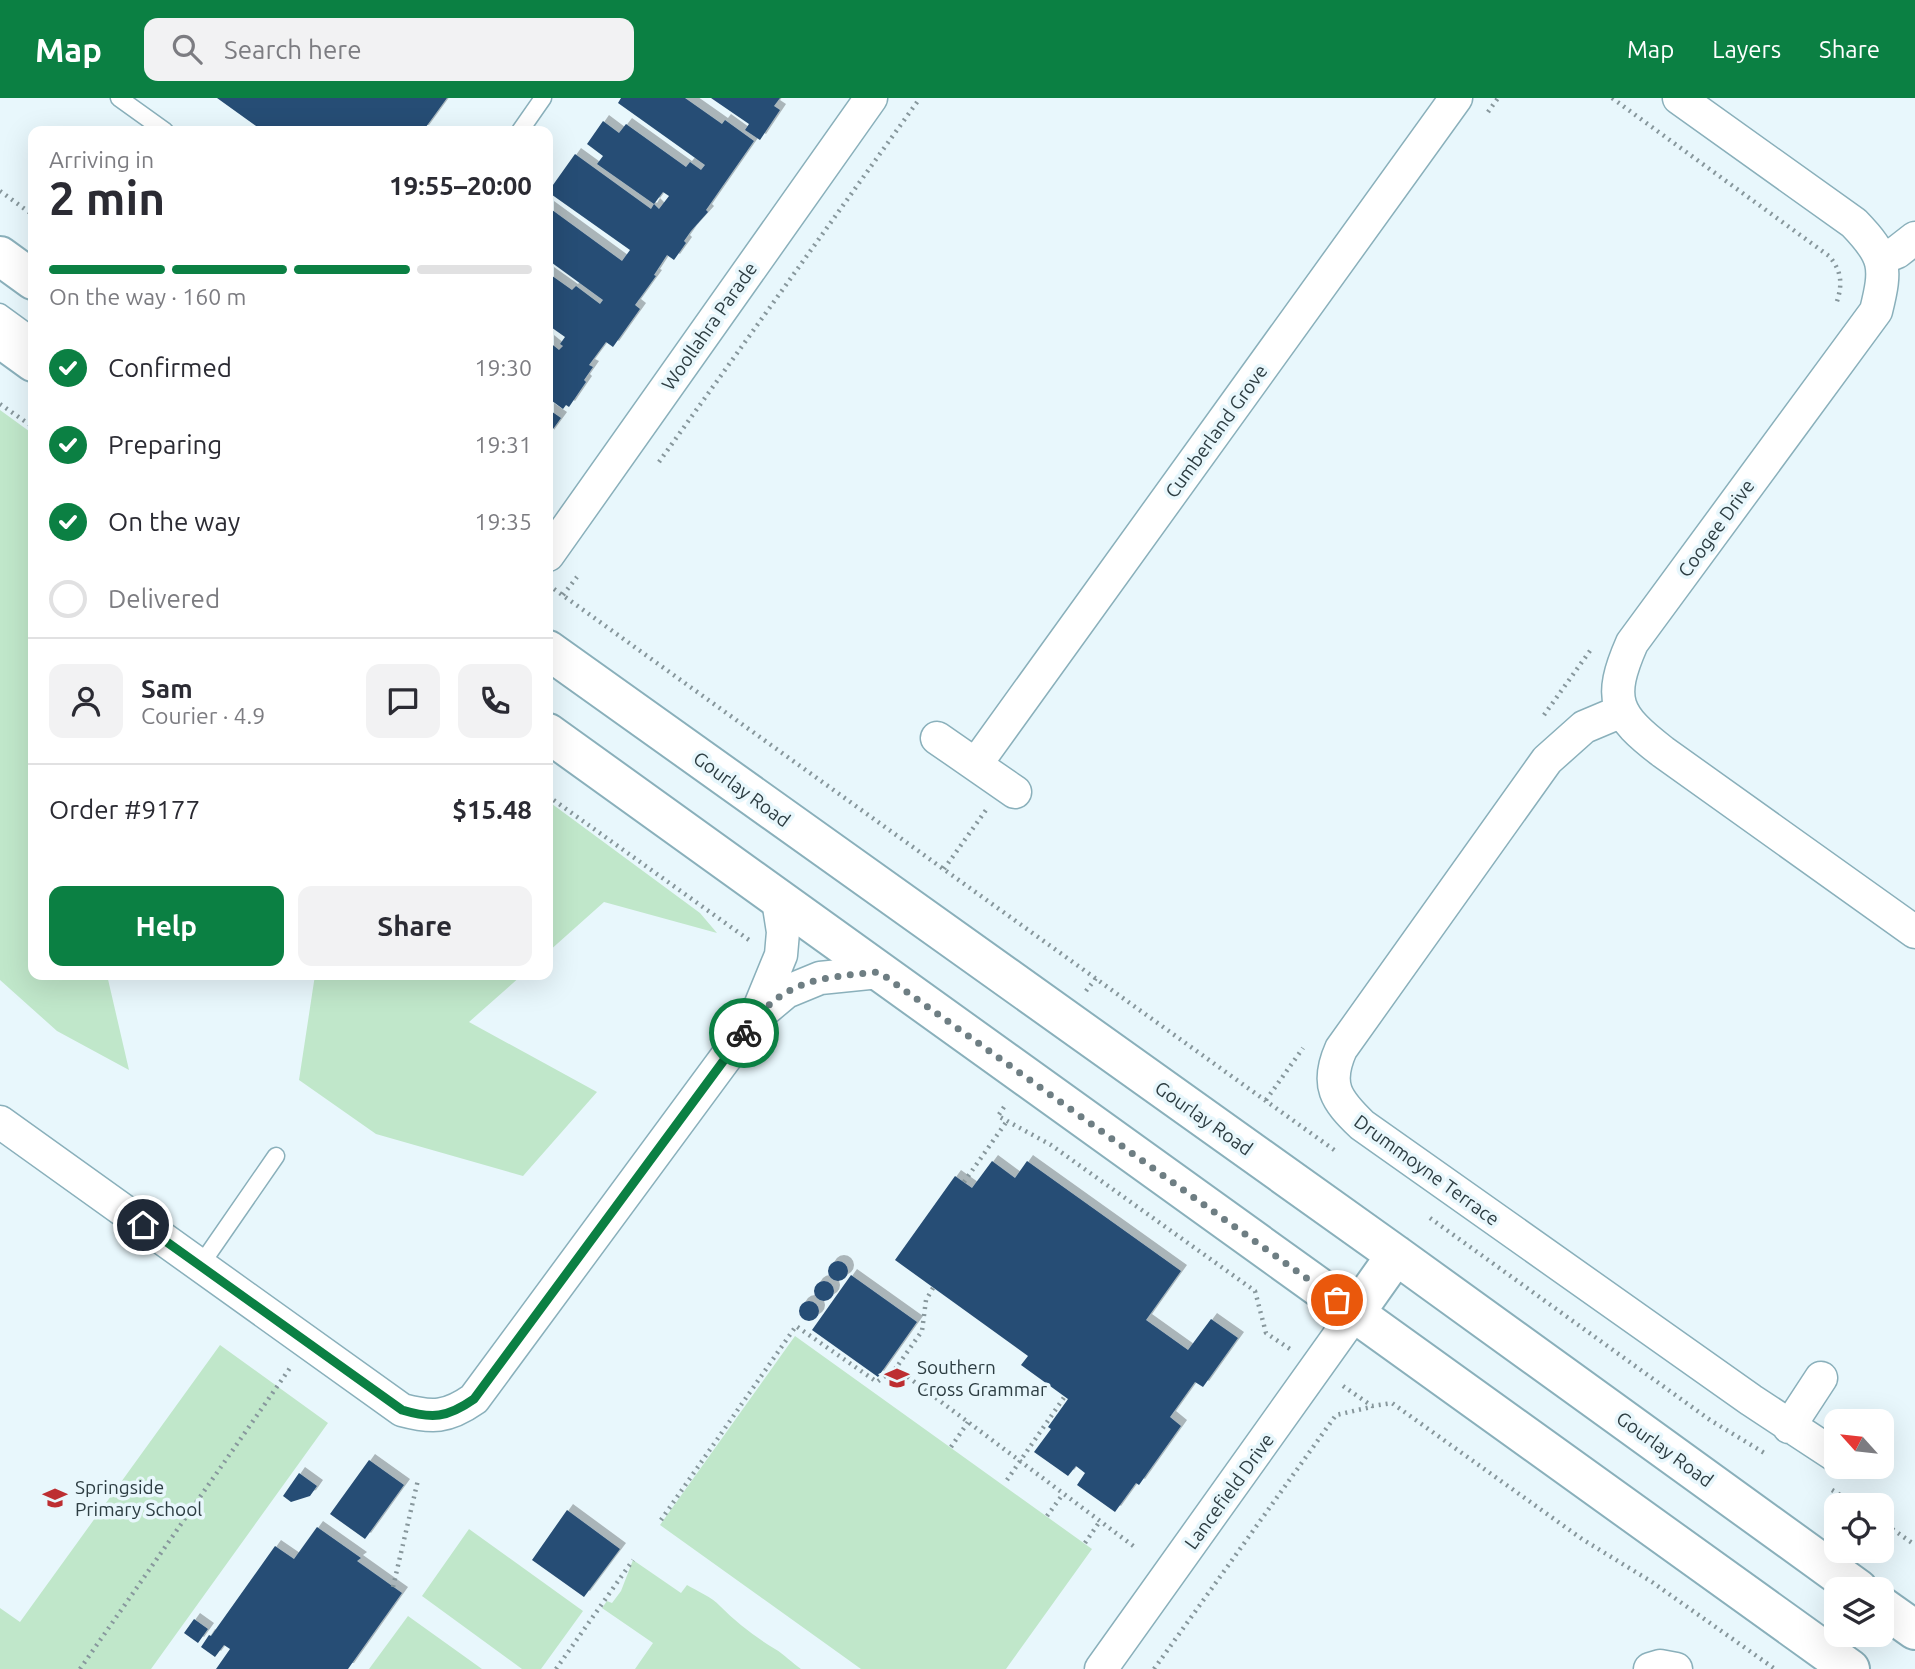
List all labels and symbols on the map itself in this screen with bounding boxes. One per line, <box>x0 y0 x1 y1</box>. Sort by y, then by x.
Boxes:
street label: Woollahra Parade <box>657 258 761 394</box>
street label: Cumberland Grove <box>1160 360 1272 502</box>
street label: Coogee Drive <box>1673 475 1759 581</box>
street label: Gourlay Road <box>689 747 795 831</box>
courier <box>709 998 779 1068</box>
street label: Gourlay Road <box>1151 1076 1257 1160</box>
street label: Drummoyne Terrace <box>1350 1110 1504 1230</box>
pin <box>113 1195 173 1255</box>
pin <box>1307 1270 1367 1330</box>
place label: Southern Cross Grammar <box>917 1356 1047 1400</box>
school or university icon: Southern Cross Grammar <box>883 1364 911 1392</box>
street label: Gourlay Road <box>1612 1407 1718 1491</box>
north arrow <box>1824 1409 1894 1479</box>
street label: Lancefield Drive <box>1180 1429 1278 1553</box>
place label: Springside Primary School <box>75 1476 202 1520</box>
school or university icon: Springside Primary School <box>41 1484 69 1512</box>

